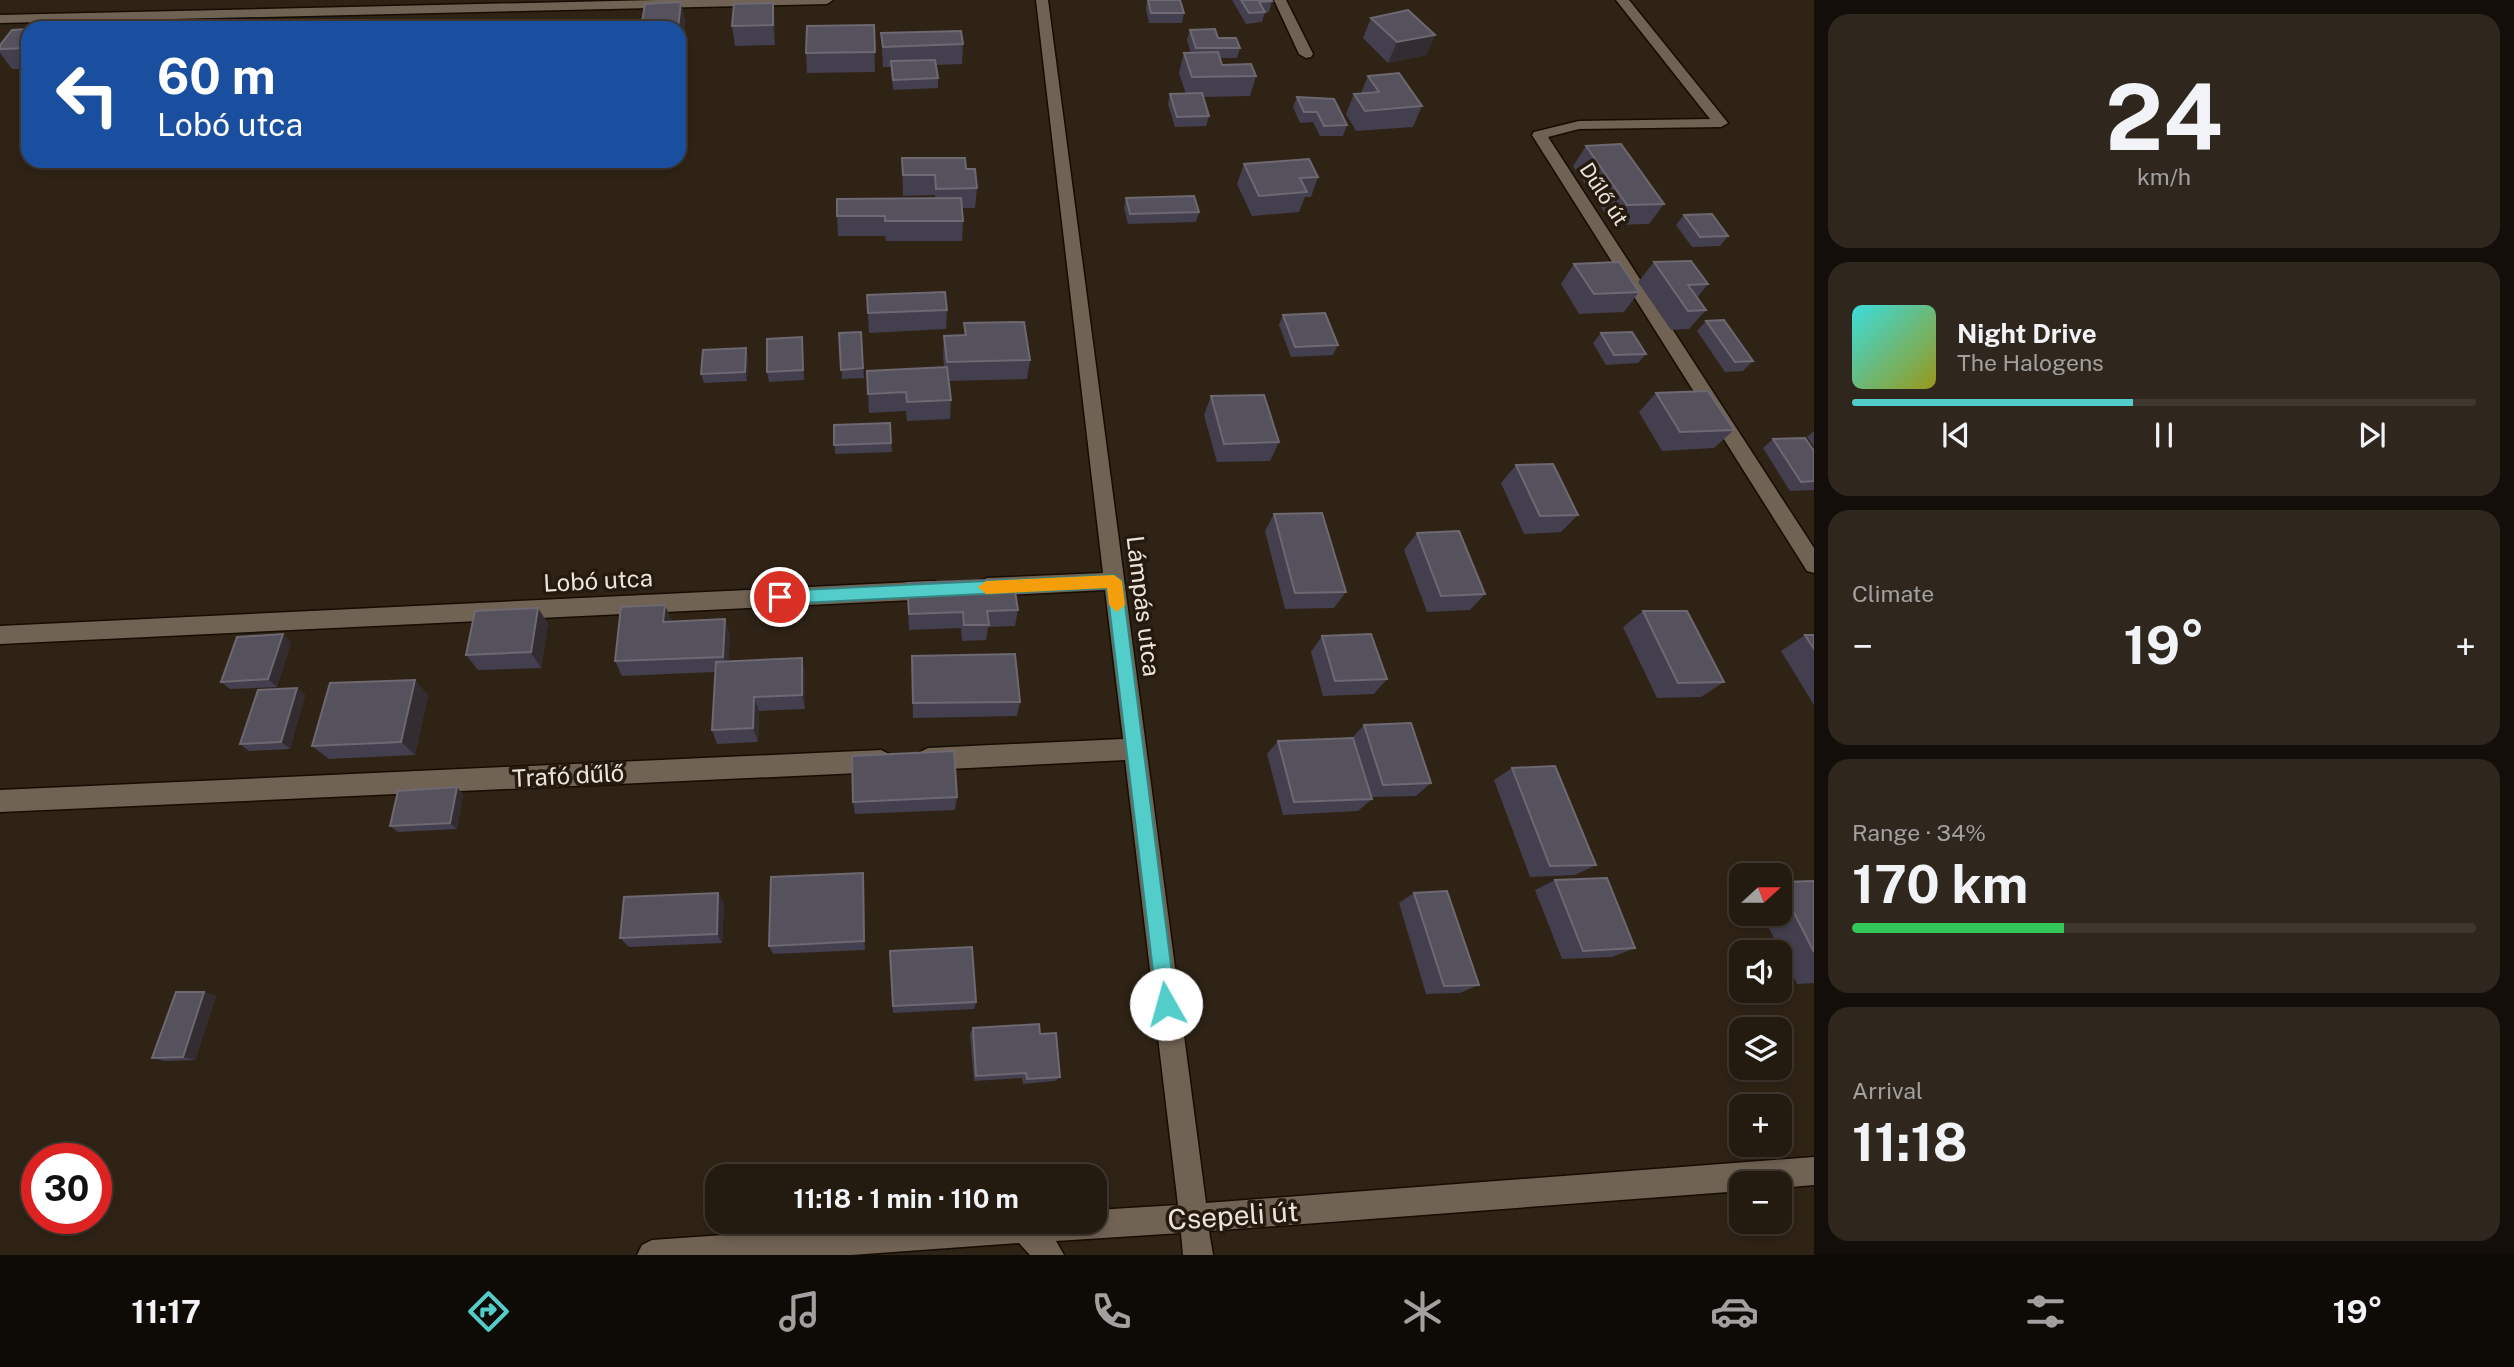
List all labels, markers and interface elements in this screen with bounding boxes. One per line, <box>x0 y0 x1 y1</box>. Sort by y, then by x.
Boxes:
text: 60 m <box>157 47 276 105</box>
icon: left <box>42 49 133 140</box>
text: 24 <box>2105 64 2223 170</box>
text: Lobó utca <box>157 106 303 143</box>
street label: Dűlő út <box>1574 158 1634 230</box>
text: km/h <box>2137 163 2191 190</box>
text: Night Drive <box>1957 318 2097 349</box>
text: The Halogens <box>1957 349 2104 376</box>
icon: previous <box>1937 416 1975 454</box>
icon: pause <box>2145 416 2183 454</box>
icon: next <box>2353 416 2391 454</box>
street label: Lámpás utca <box>1121 534 1167 678</box>
street label: Lobó utca <box>543 563 653 597</box>
pin <box>750 567 810 627</box>
icon: arrive <box>761 578 799 616</box>
text: Climate <box>1852 580 1934 607</box>
text: 19° <box>2123 615 2205 676</box>
text: − <box>1852 624 1873 669</box>
text: + <box>2455 624 2476 669</box>
street label: Trafó dűlő <box>511 758 625 792</box>
text: Range · 34% <box>1852 819 1986 846</box>
text: 170 km <box>1852 854 2028 915</box>
north arrow <box>1729 863 1792 926</box>
map controls <box>1729 863 1792 1234</box>
button: sound <box>1729 940 1792 1003</box>
position arrow <box>1129 967 1203 1041</box>
button: layers <box>1729 1017 1792 1080</box>
text: Arrival <box>1852 1077 1923 1104</box>
button: + <box>1729 1094 1792 1157</box>
text: 11:18 <box>1852 1112 1968 1173</box>
speed limit sign: 30 <box>21 1143 112 1234</box>
button: − <box>1729 1171 1792 1234</box>
text: 11:18 · 1 min · 110 m <box>793 1183 1019 1214</box>
street label: Csepeli út <box>1166 1194 1300 1236</box>
icon: directions <box>464 1287 513 1336</box>
icon: music <box>775 1287 824 1336</box>
icon: phone <box>1087 1287 1136 1336</box>
icon: climate <box>1398 1287 1447 1336</box>
icon: car <box>1710 1287 1759 1336</box>
icon: filters <box>2021 1287 2070 1336</box>
text: 11:17 <box>131 1293 201 1330</box>
text: 19° <box>2333 1293 2383 1330</box>

